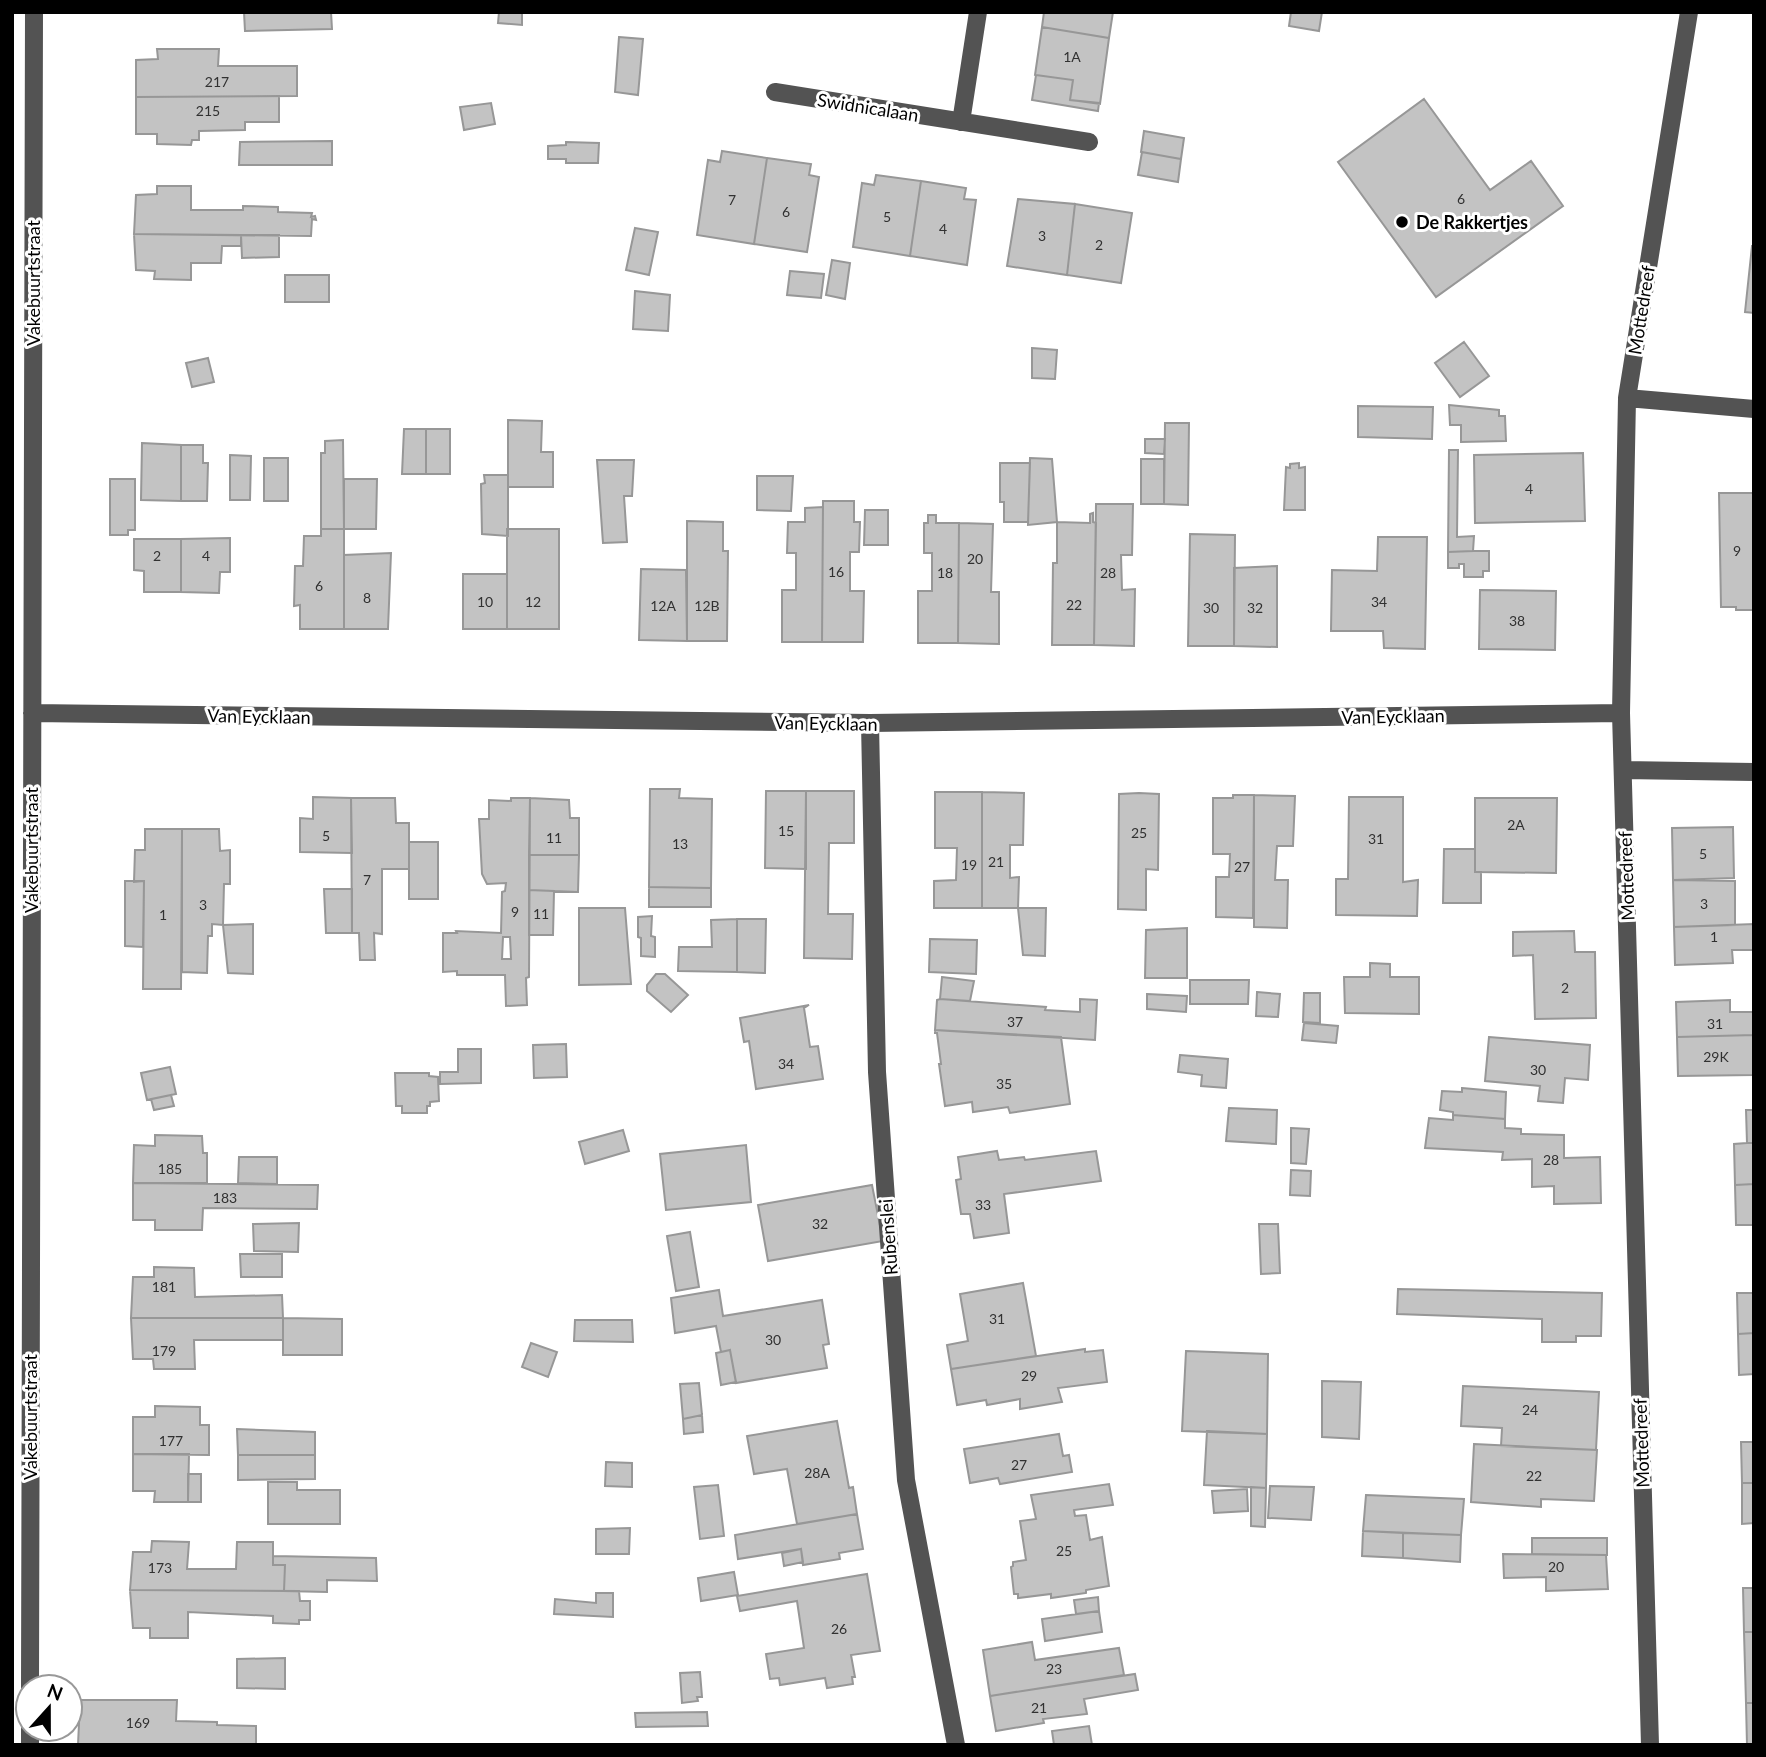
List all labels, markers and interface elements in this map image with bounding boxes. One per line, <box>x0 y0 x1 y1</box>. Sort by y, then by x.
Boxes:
house number: 1A <box>1063 48 1081 65</box>
house number: 217 <box>205 73 229 90</box>
street label: Swidnicalaan <box>816 88 920 126</box>
house number: 215 <box>196 102 220 119</box>
house number: 6 <box>1457 190 1465 207</box>
house number: 7 <box>728 191 736 208</box>
house number: 6 <box>782 203 790 220</box>
house number: 5 <box>883 208 891 225</box>
place label: De Rakkertjes <box>1416 211 1528 233</box>
marker: De Rakkertjes <box>1394 214 1410 230</box>
street label: Vakebuurtstraat <box>22 219 44 346</box>
house number: 4 <box>939 220 947 237</box>
house number: 3 <box>1038 227 1046 244</box>
house number: 2 <box>1095 236 1103 253</box>
street label: Mottedreef <box>1623 263 1659 356</box>
house number: 4 <box>1525 480 1533 497</box>
house number: 9 <box>1733 542 1741 559</box>
house number: 2 <box>153 547 161 564</box>
house number: 4 <box>202 547 210 564</box>
house number: 20 <box>967 550 983 567</box>
house number: 16 <box>828 563 844 580</box>
house number: 18 <box>937 564 953 581</box>
house number: 28 <box>1100 564 1116 581</box>
house number: 6 <box>315 577 323 594</box>
house number: 8 <box>363 589 371 606</box>
house number: 10 <box>477 593 493 610</box>
house number: 12 <box>525 593 541 610</box>
house number: 34 <box>1371 593 1387 610</box>
house number: 22 <box>1066 596 1082 613</box>
house number: 12A <box>650 597 676 614</box>
house number: 12B <box>694 597 720 614</box>
house number: 30 <box>1203 599 1219 616</box>
house number: 32 <box>1247 599 1263 616</box>
house number: 38 <box>1509 612 1525 629</box>
street label: Van Eycklaan <box>207 704 311 728</box>
street label: Van Eycklaan <box>1341 704 1445 728</box>
street label: Van Eycklaan <box>774 711 878 735</box>
street label: Vakebuurtstraat <box>20 786 42 913</box>
house number: 2A <box>1507 816 1525 833</box>
house number: 15 <box>778 822 794 839</box>
house number: 25 <box>1131 824 1147 841</box>
house number: 5 <box>322 827 330 844</box>
house number: 11 <box>546 829 562 846</box>
house number: 31 <box>1368 830 1384 847</box>
street label: Mottedreef <box>1613 830 1639 921</box>
house number: 13 <box>672 835 688 852</box>
house number: 5 <box>1699 845 1707 862</box>
house number: 21 <box>988 853 1004 870</box>
house number: 19 <box>961 856 977 873</box>
house number: 27 <box>1234 858 1250 875</box>
house number: 7 <box>363 871 371 888</box>
house number: 3 <box>1700 895 1708 912</box>
house number: 3 <box>199 896 207 913</box>
house number: 9 <box>511 903 519 920</box>
house number: 11 <box>533 905 549 922</box>
house number: 1 <box>159 906 167 923</box>
house number: 1 <box>1710 928 1718 945</box>
house number: 2 <box>1561 979 1569 996</box>
house number: 37 <box>1007 1013 1023 1030</box>
house number: 31 <box>1707 1015 1723 1032</box>
house number: 29K <box>1703 1048 1729 1065</box>
house number: 34 <box>778 1055 794 1072</box>
house number: 30 <box>1530 1061 1546 1078</box>
house number: 35 <box>996 1075 1012 1092</box>
house number: 28 <box>1543 1151 1559 1168</box>
house number: 185 <box>158 1160 182 1177</box>
house number: 183 <box>213 1189 237 1206</box>
house number: 33 <box>975 1196 991 1213</box>
street label: Rubenslei <box>874 1198 902 1276</box>
house number: 32 <box>812 1215 828 1232</box>
house number: 181 <box>152 1278 176 1295</box>
house number: 31 <box>989 1310 1005 1327</box>
house number: 30 <box>765 1331 781 1348</box>
house number: 179 <box>152 1342 176 1359</box>
street label: Vakebuurtstraat <box>19 1353 41 1480</box>
house number: 29 <box>1021 1367 1037 1384</box>
street label: Mottedreef <box>1628 1397 1654 1488</box>
house number: 24 <box>1522 1401 1538 1418</box>
house number: 177 <box>159 1432 183 1449</box>
house number: 27 <box>1011 1456 1027 1473</box>
house number: 28A <box>804 1464 830 1481</box>
house number: 22 <box>1526 1467 1542 1484</box>
house number: 25 <box>1056 1542 1072 1559</box>
house number: 20 <box>1548 1558 1564 1575</box>
house number: 173 <box>148 1559 172 1576</box>
house number: 26 <box>831 1620 847 1637</box>
house number: 23 <box>1046 1660 1062 1677</box>
north arrow <box>14 1673 84 1743</box>
text: N <box>44 1678 66 1705</box>
house number: 21 <box>1031 1699 1047 1716</box>
house number: 169 <box>126 1714 150 1731</box>

